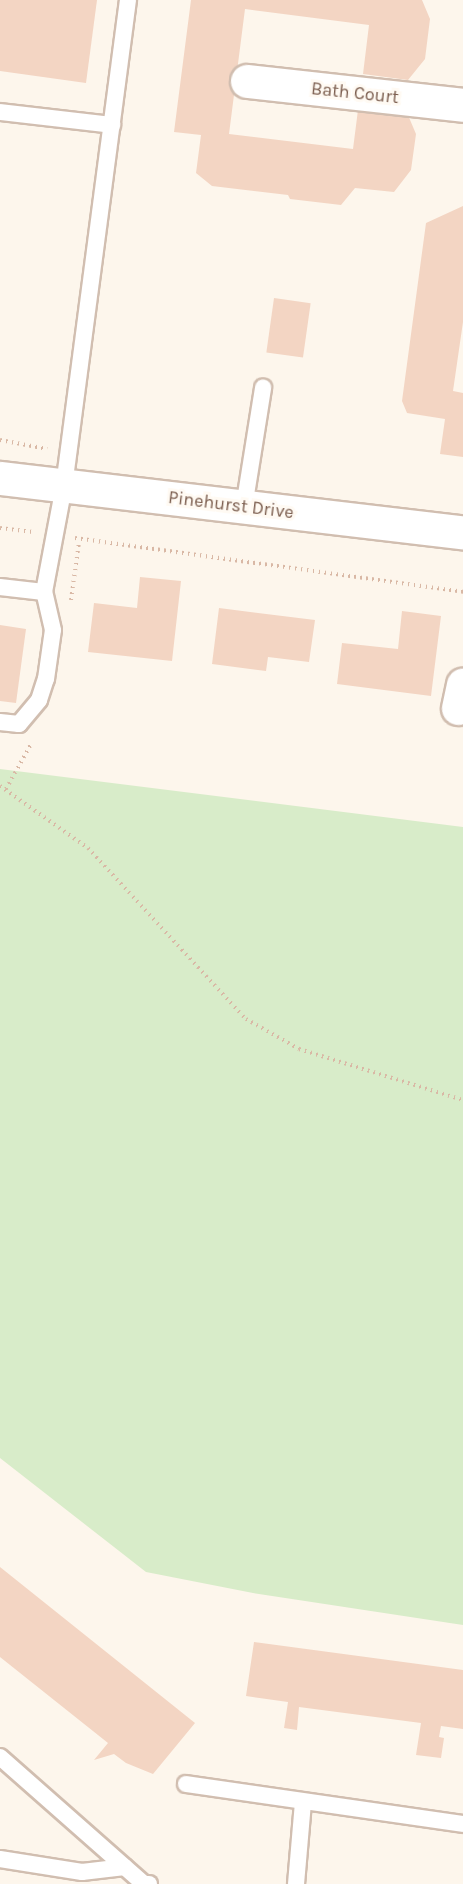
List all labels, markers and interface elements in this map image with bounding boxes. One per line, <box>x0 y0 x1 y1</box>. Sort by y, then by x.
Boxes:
street label: Bath Court <box>310 78 400 108</box>
street label: Pinehurst Drive <box>167 487 295 523</box>

